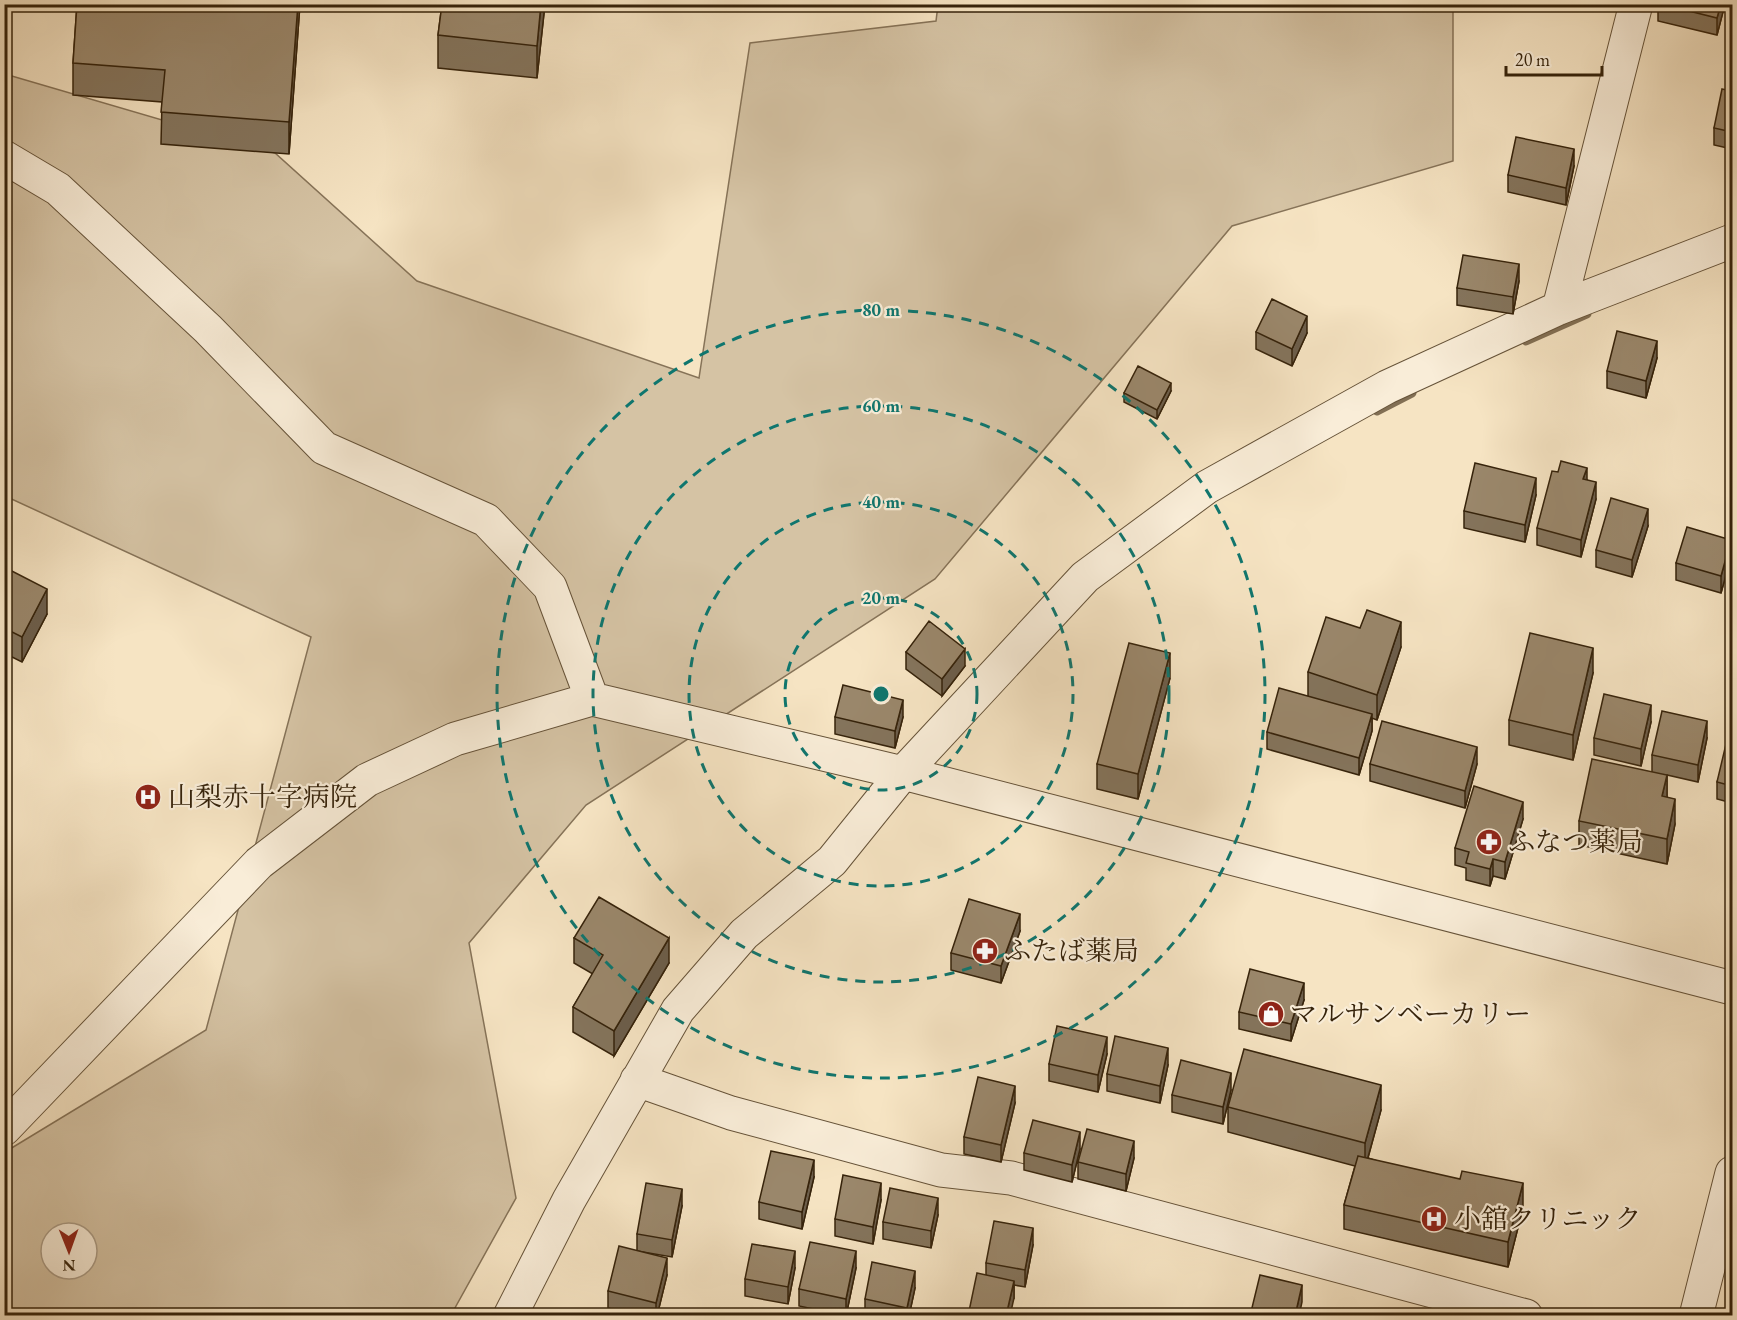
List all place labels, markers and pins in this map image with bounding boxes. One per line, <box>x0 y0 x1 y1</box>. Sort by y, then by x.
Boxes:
centre of rings <box>871 684 891 704</box>
place label: 山梨赤十字病院 <box>168 779 357 814</box>
hospital icon: 山梨赤十字病院 <box>133 782 163 812</box>
place label: ふなつ薬局 <box>1508 824 1643 859</box>
pharmacy icon: ふなつ薬局 <box>1474 827 1504 857</box>
place label: ふたば薬局 <box>1004 933 1139 968</box>
pharmacy icon: ふたば薬局 <box>970 936 1000 966</box>
place label: マルサンベーカリー <box>1290 996 1531 1031</box>
shop icon: マルサンベーカリー <box>1256 999 1286 1029</box>
place label: 小舘クリニック <box>1454 1201 1641 1236</box>
hospital icon: 小舘クリニック <box>1419 1204 1449 1234</box>

